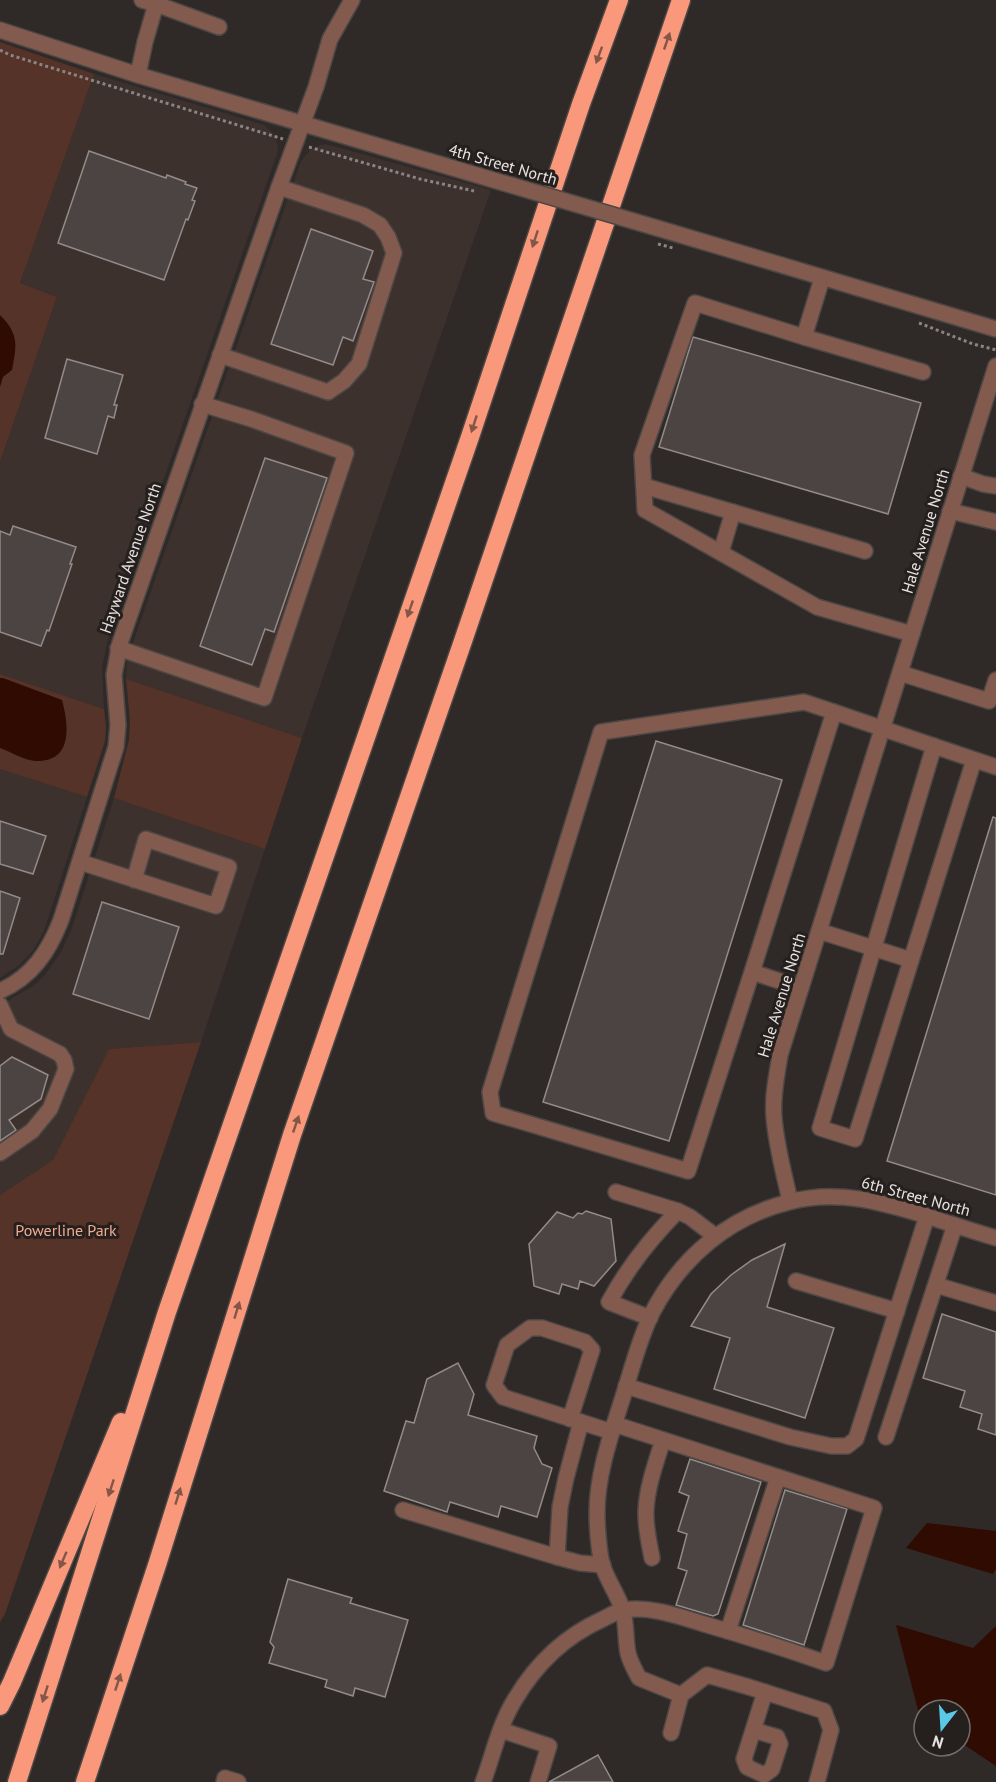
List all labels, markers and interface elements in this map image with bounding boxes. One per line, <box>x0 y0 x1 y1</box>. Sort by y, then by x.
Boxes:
one-way arrow <box>663 32 673 50</box>
one-way arrow <box>593 46 603 64</box>
street label: 4th Street North <box>447 139 559 189</box>
one-way arrow <box>530 230 540 248</box>
one-way arrow <box>468 415 478 433</box>
street label: Hale Avenue North <box>897 466 953 596</box>
street label: Hayward Avenue North <box>95 480 165 636</box>
one-way arrow <box>405 600 414 618</box>
street label: Hale Avenue North <box>753 930 809 1060</box>
one-way arrow <box>291 1115 301 1133</box>
street label: 6th Street North <box>859 1172 973 1220</box>
park label: Powerline Park <box>15 1220 117 1240</box>
one-way arrow <box>233 1301 242 1319</box>
one-way arrow <box>105 1479 115 1497</box>
one-way arrow <box>174 1487 183 1505</box>
one-way arrow <box>58 1551 67 1569</box>
one-way arrow <box>114 1673 123 1691</box>
one-way arrow <box>40 1685 49 1703</box>
north arrow <box>912 1698 972 1758</box>
text: N <box>930 1731 946 1753</box>

